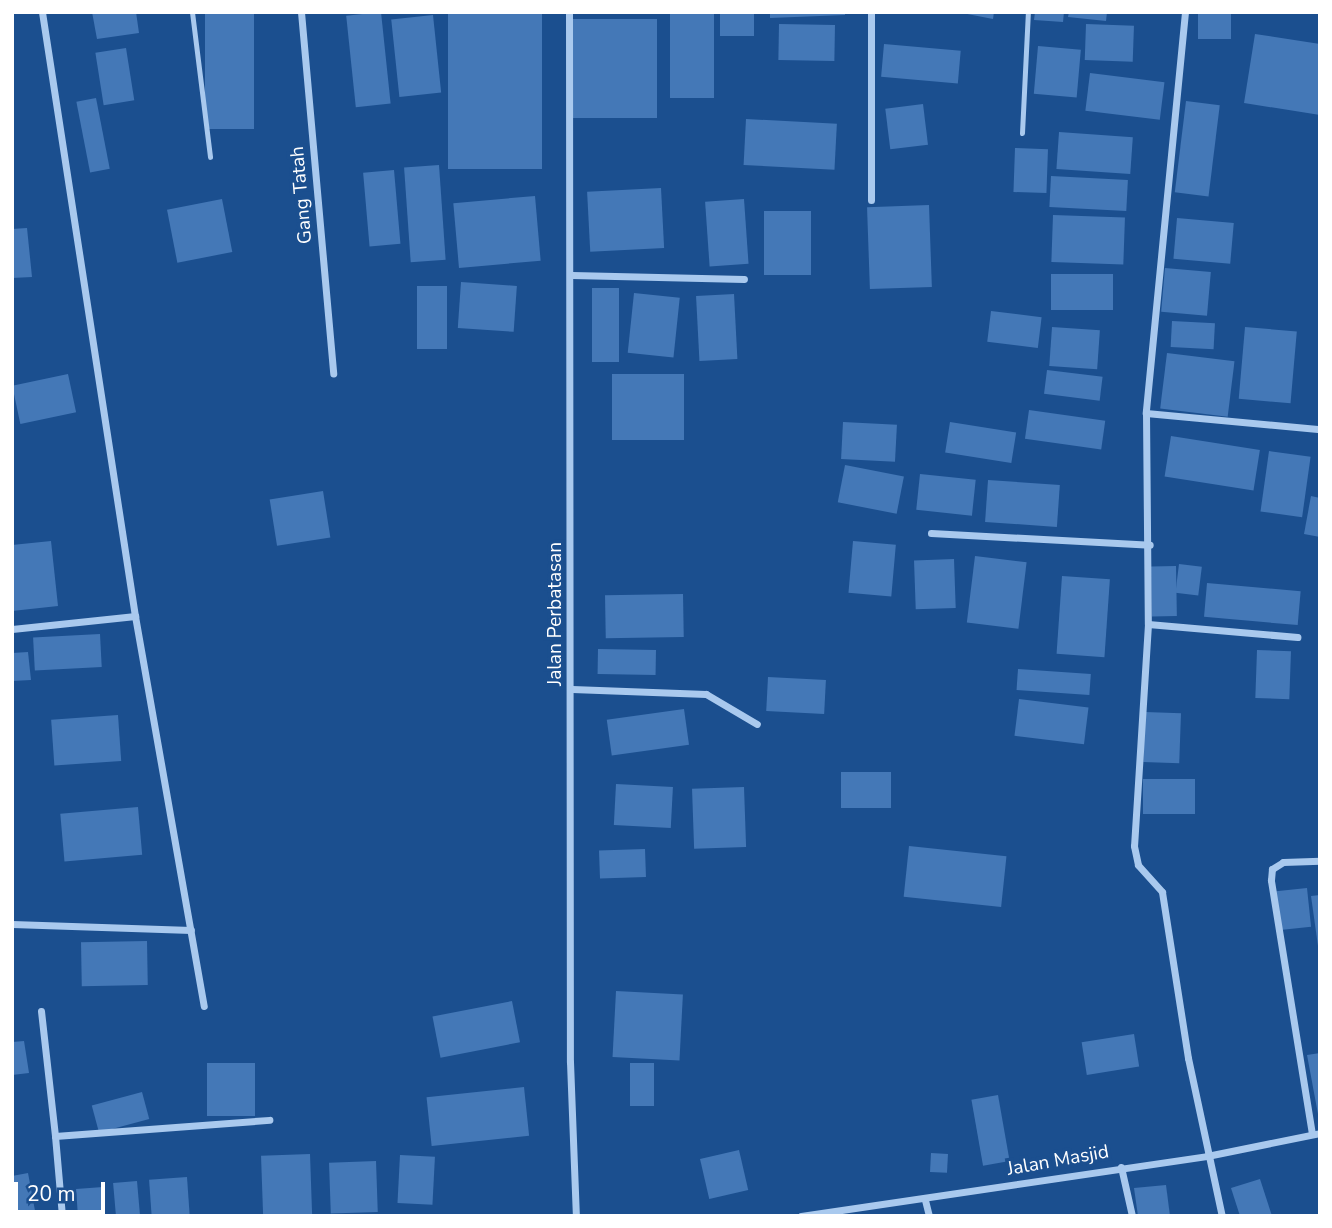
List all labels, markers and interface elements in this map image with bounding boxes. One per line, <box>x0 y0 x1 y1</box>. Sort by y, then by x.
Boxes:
street label: Gang Tatah <box>286 145 318 245</box>
street label: Jalan Perbatasan <box>545 542 567 686</box>
street label: Jalan Masjid <box>1005 1141 1111 1181</box>
scale bar <box>18 1168 108 1212</box>
text: 20 m <box>27 1180 76 1208</box>

